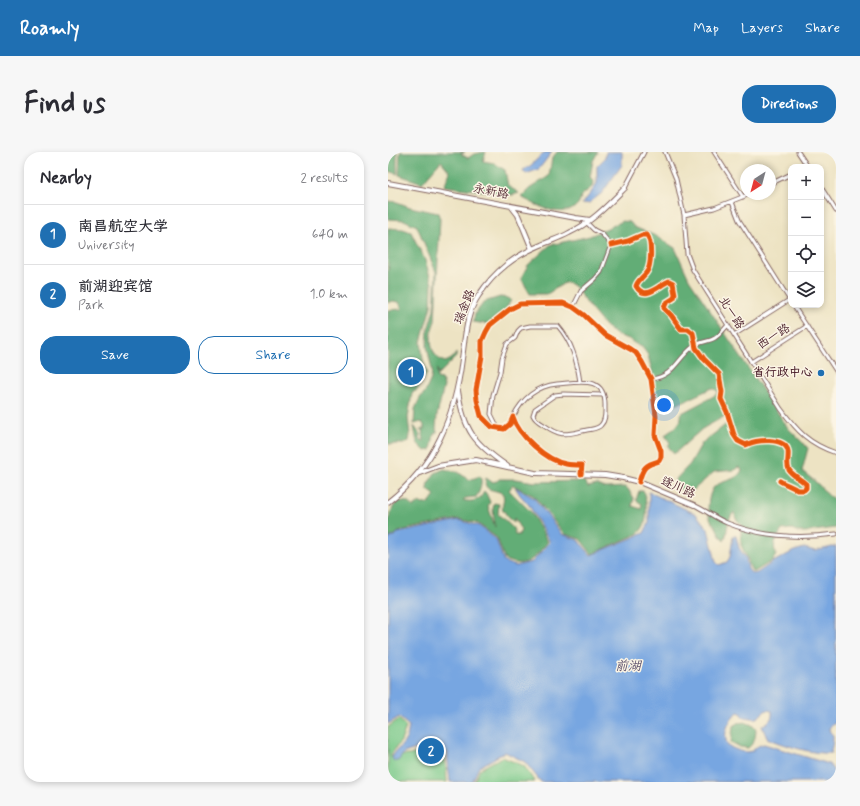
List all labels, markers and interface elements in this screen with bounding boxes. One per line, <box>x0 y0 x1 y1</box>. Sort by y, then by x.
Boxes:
text: Roamly <box>20 16 79 41</box>
text: Map <box>693 19 719 37</box>
text: Layers <box>741 19 783 37</box>
text: Share <box>805 19 840 37</box>
button: Directions <box>742 85 836 123</box>
text: Find us <box>24 86 105 123</box>
north arrow <box>740 164 776 200</box>
map controls <box>788 164 824 308</box>
button: + <box>788 164 824 200</box>
text: Nearby <box>40 167 92 189</box>
text: 2 results <box>301 170 348 187</box>
street label: 永新路 <box>472 181 510 203</box>
button: − <box>788 200 824 236</box>
text: 南昌航空大学 <box>78 217 168 237</box>
text: 1 <box>50 226 56 243</box>
text: 640 m <box>312 226 348 243</box>
button: locate <box>788 236 824 272</box>
text: University <box>78 237 134 254</box>
button: layers <box>788 272 824 308</box>
text: 前湖迎宾馆 <box>78 277 153 297</box>
text: 2 <box>50 286 56 303</box>
text: 1.0 km <box>310 286 348 303</box>
street label: 瑞金路 <box>451 287 479 327</box>
street label: 北一路 <box>714 294 748 332</box>
text: Park <box>78 297 104 314</box>
street label: 西一路 <box>755 320 793 354</box>
button: Save <box>40 336 190 374</box>
button: Share <box>198 336 348 374</box>
pin: 1 <box>398 357 424 387</box>
place label: 省行政中心 <box>753 365 813 381</box>
marker: 省行政中心 <box>816 368 826 378</box>
your location <box>654 395 674 415</box>
street label: 遂川路 <box>658 473 698 503</box>
water label: 前湖 <box>615 658 643 675</box>
pin: 2 <box>418 736 444 766</box>

